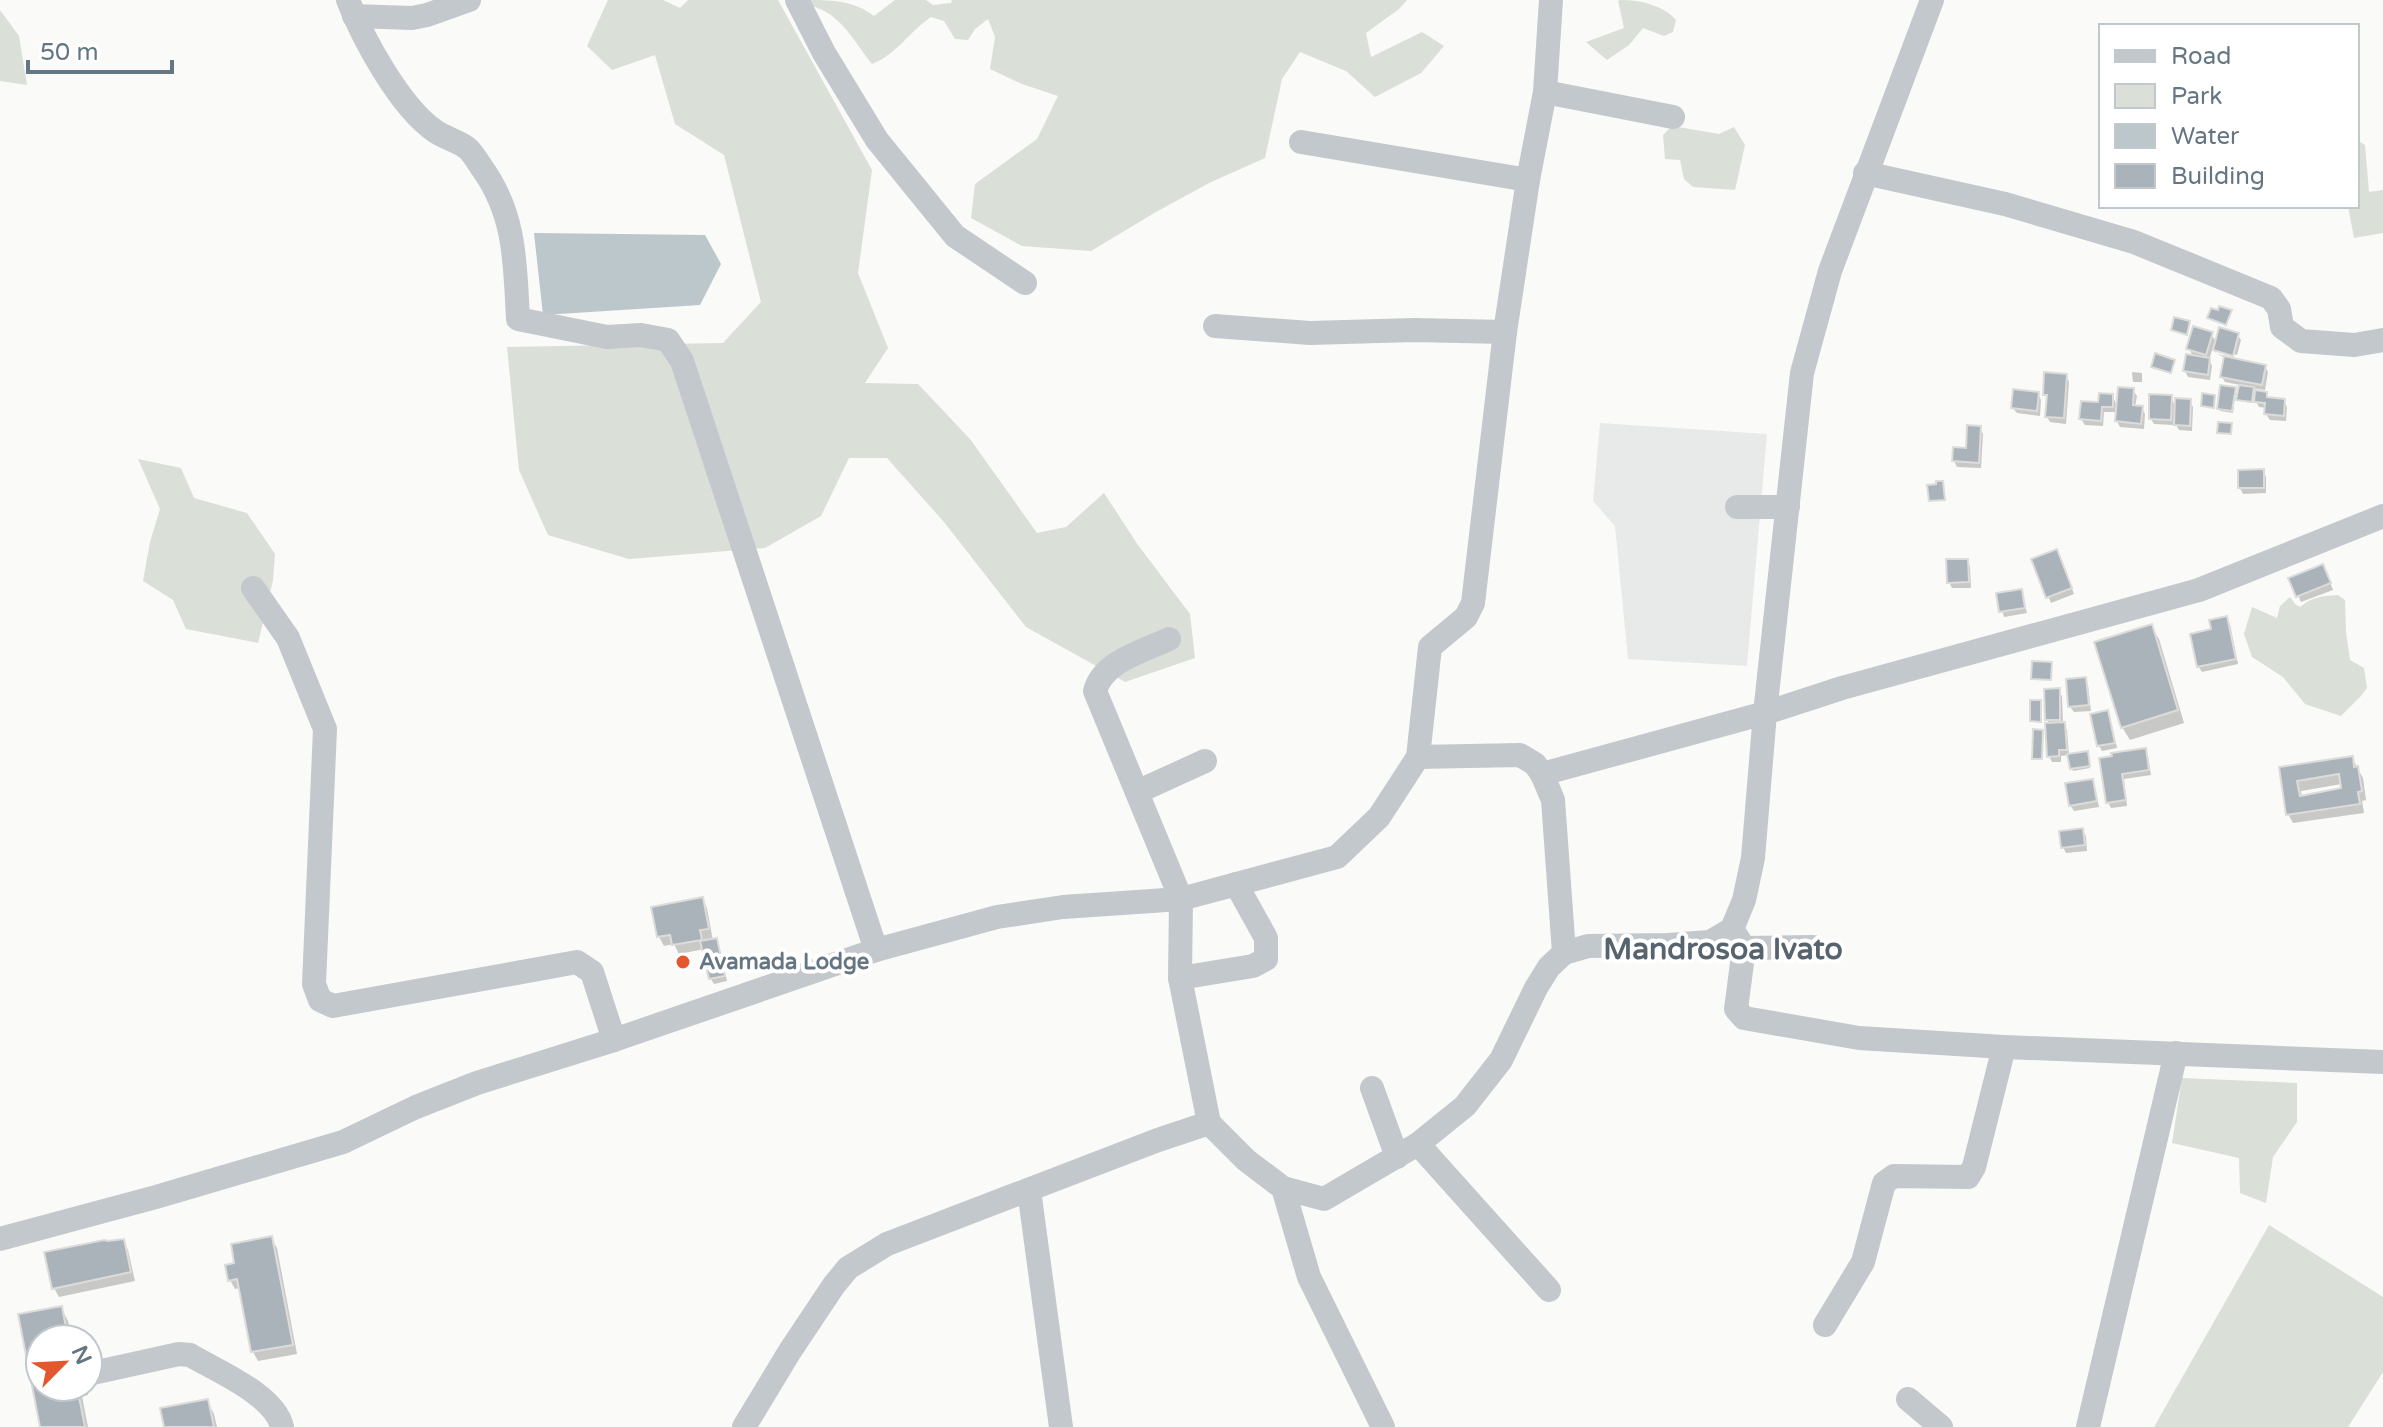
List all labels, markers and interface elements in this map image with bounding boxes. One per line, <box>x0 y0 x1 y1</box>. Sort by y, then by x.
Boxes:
scale bar <box>28 24 172 74</box>
legend <box>2099 24 2359 208</box>
text: 50 m <box>40 38 98 67</box>
text: Road <box>2171 42 2231 71</box>
text: Park <box>2171 82 2222 111</box>
text: Water <box>2171 122 2240 151</box>
text: Building <box>2171 162 2265 191</box>
district label: Mandrosoa Ivato <box>1603 931 1843 968</box>
place label: Avamada Lodge <box>699 949 869 975</box>
marker: Avamada Lodge <box>674 953 692 971</box>
north arrow <box>24 1323 104 1403</box>
text: N <box>66 1342 97 1369</box>

